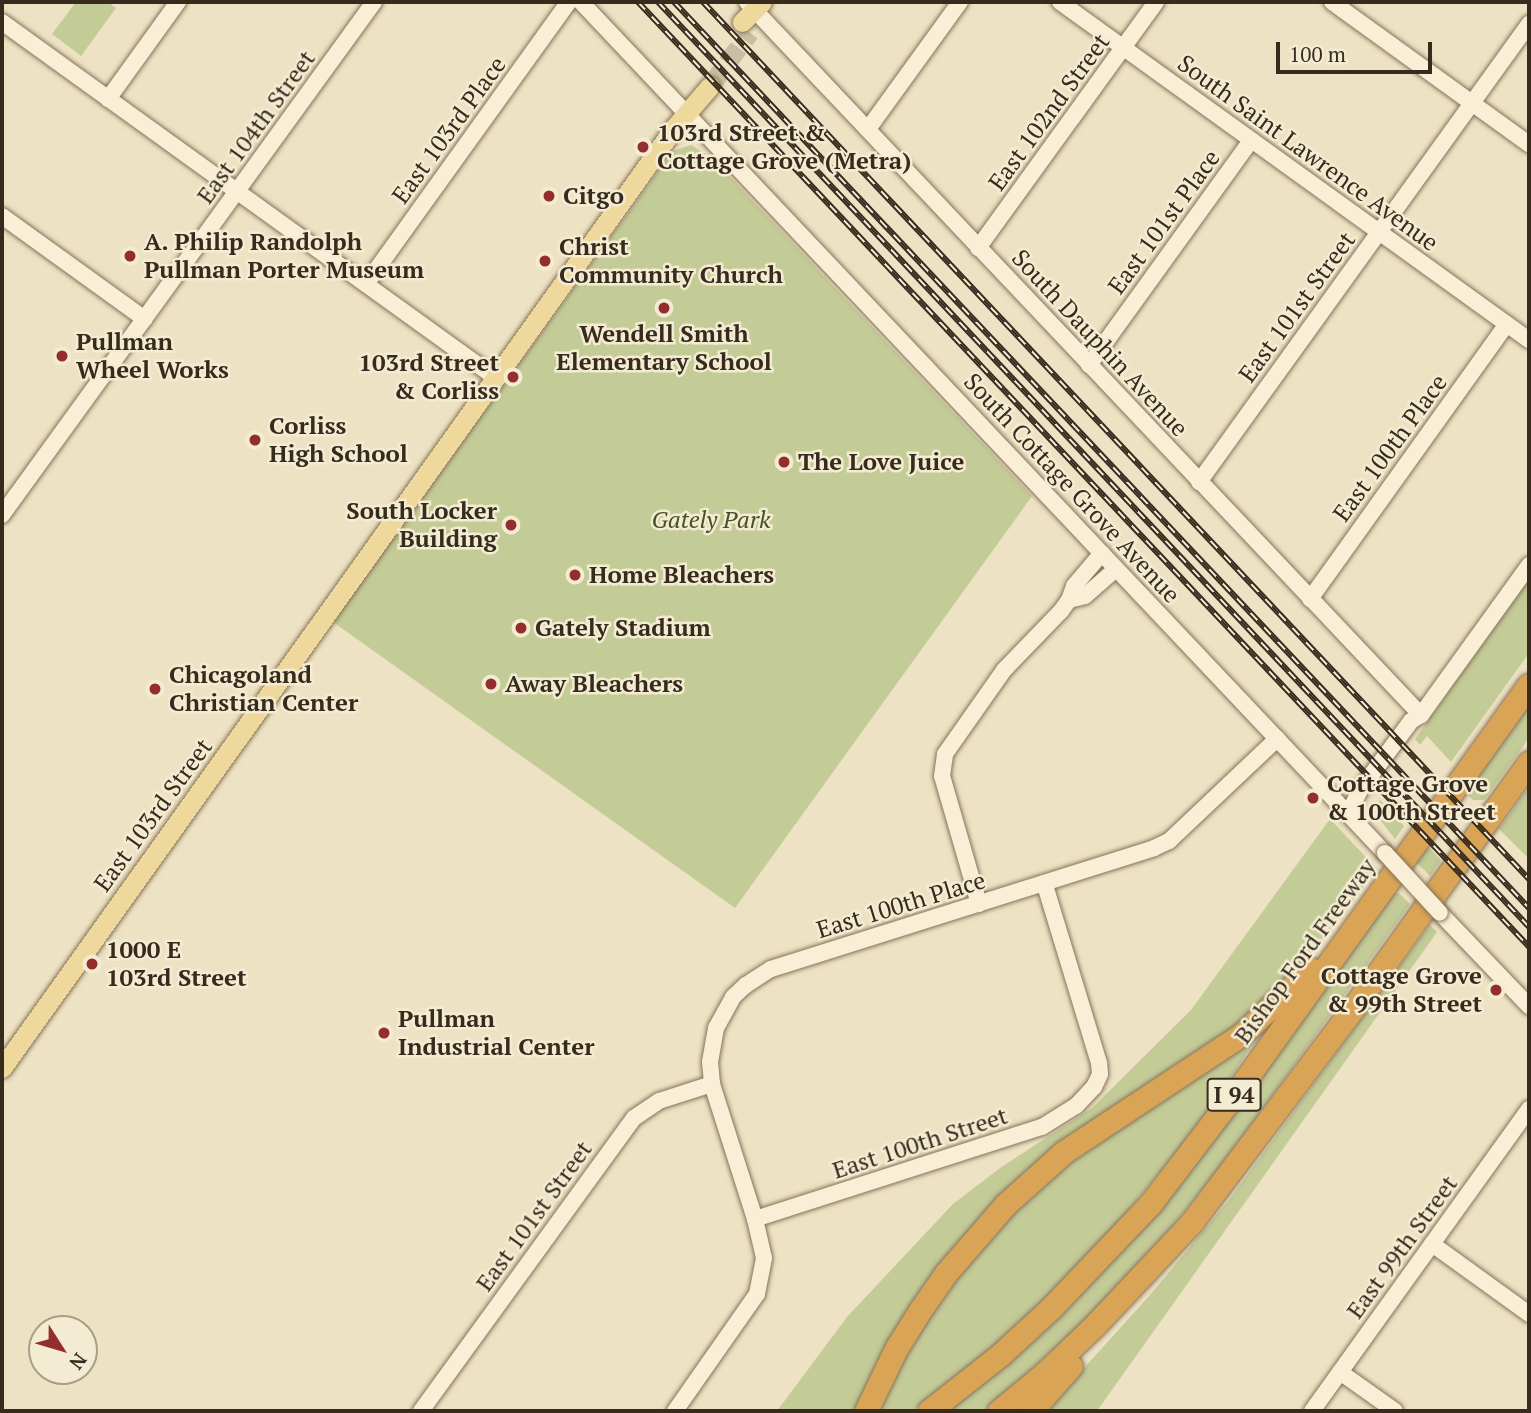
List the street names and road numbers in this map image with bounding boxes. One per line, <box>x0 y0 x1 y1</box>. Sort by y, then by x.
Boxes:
street label: East 102nd Street <box>982 28 1116 196</box>
street label: East 104th Street <box>191 45 321 209</box>
street label: South Saint Lawrence Avenue <box>1172 49 1444 257</box>
street label: East 103rd Place <box>386 51 512 209</box>
street label: East 101st Place <box>1102 144 1226 300</box>
street label: East 101st Street <box>1233 226 1361 388</box>
street label: South Dauphin Avenue <box>1006 244 1194 442</box>
street label: South Cottage Grove Avenue <box>958 367 1186 609</box>
street label: East 100th Place <box>1327 369 1453 527</box>
street label: East 103rd Street <box>88 733 218 897</box>
street label: Bishop Ford Freeway <box>1228 853 1382 1049</box>
street label: East 100th Place <box>813 866 989 944</box>
road number: I 94 <box>1206 1076 1262 1114</box>
street label: East 100th Street <box>829 1101 1011 1185</box>
street label: East 101st Street <box>470 1135 598 1297</box>
street label: East 99th Street <box>1340 1170 1464 1324</box>

